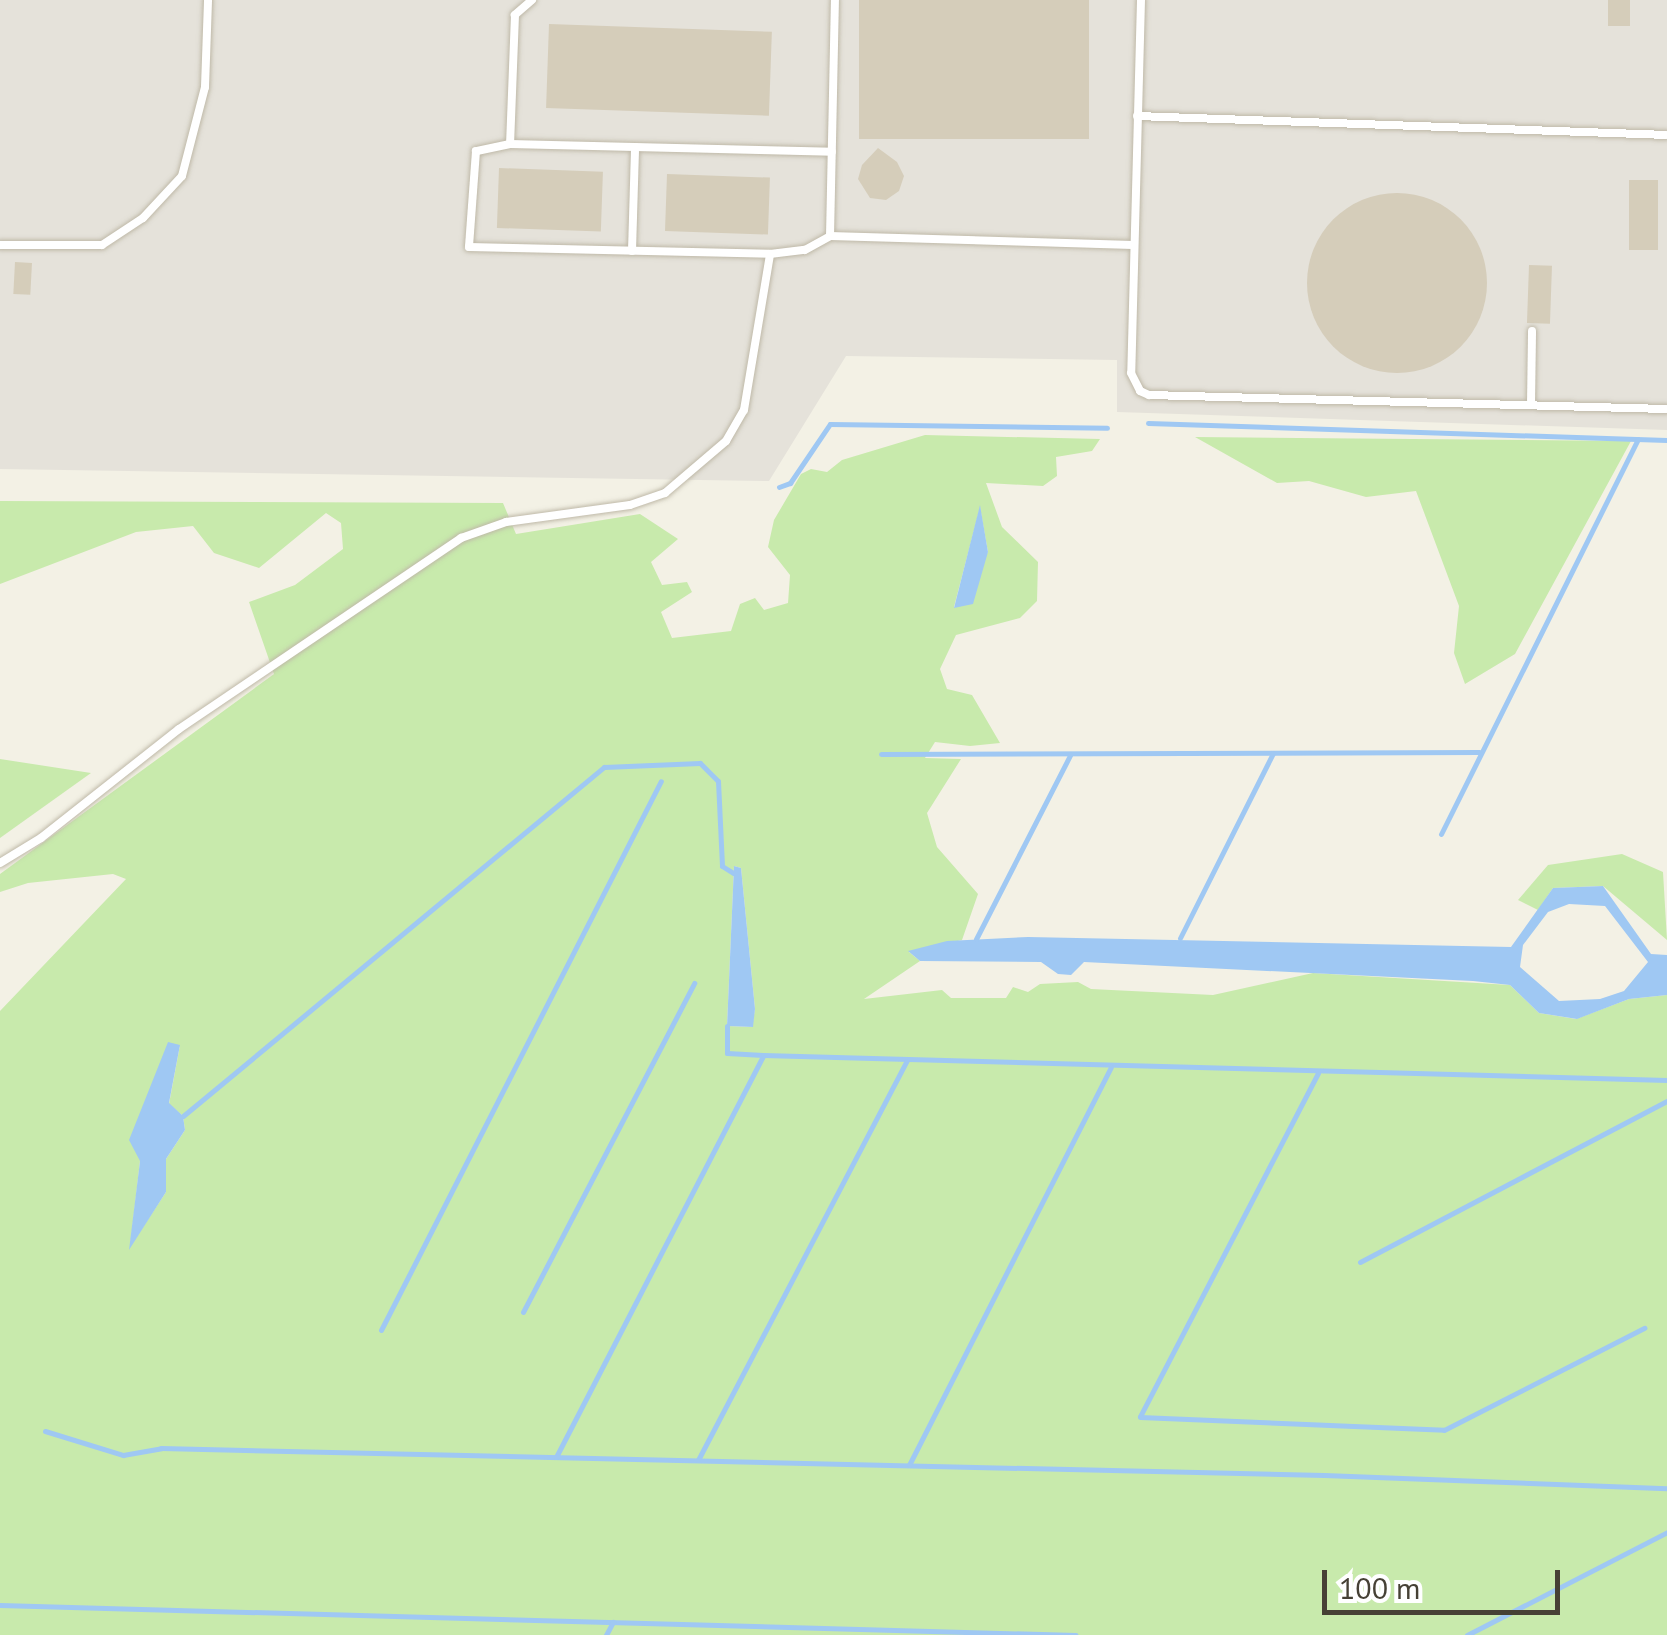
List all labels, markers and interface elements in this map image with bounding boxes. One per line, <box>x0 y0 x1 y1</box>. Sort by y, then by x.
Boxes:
scale bar <box>1327 1550 1564 1612</box>
text: 100 m <box>1339 1568 1420 1607</box>

